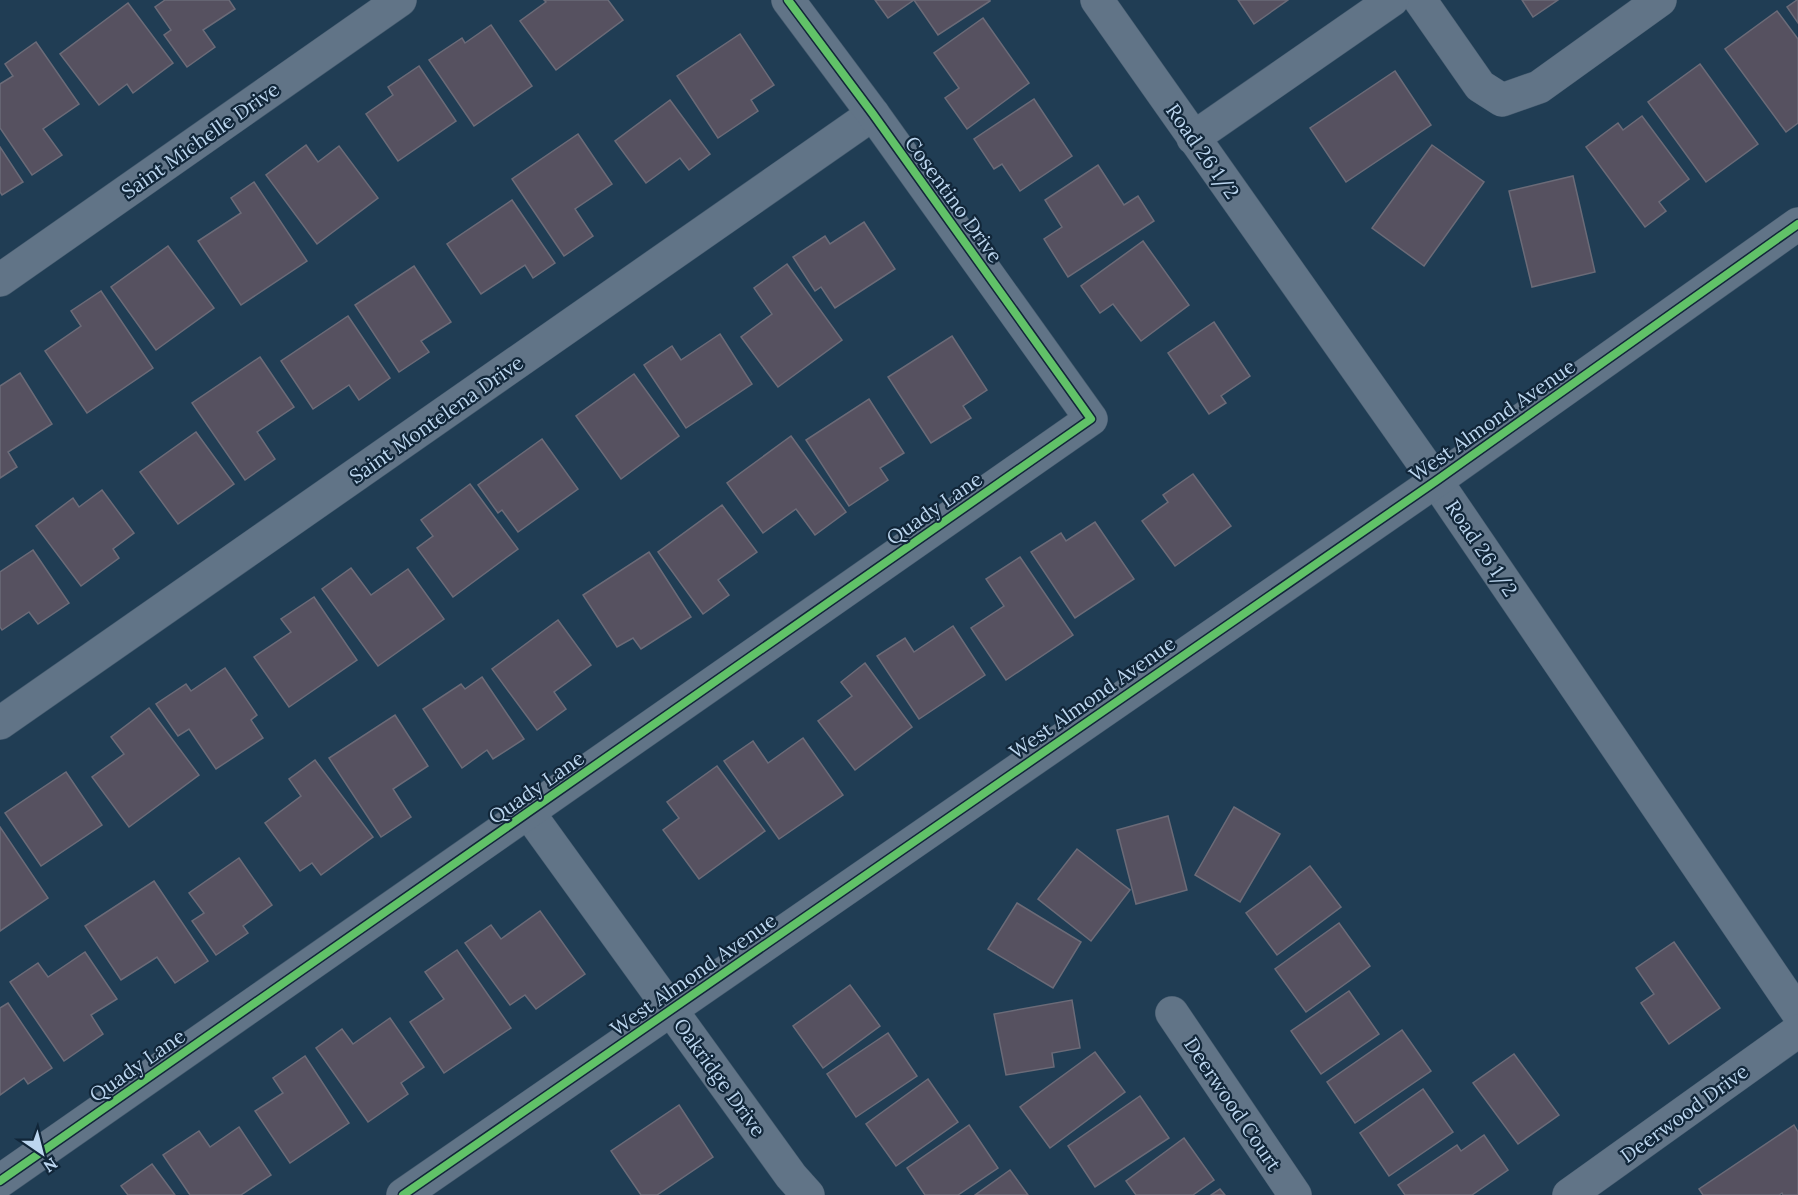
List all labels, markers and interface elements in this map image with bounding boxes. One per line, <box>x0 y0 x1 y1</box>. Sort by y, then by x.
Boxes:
street label: Saint Michelle Drive <box>116 76 284 204</box>
street label: Road 26 1/2 <box>1160 98 1245 204</box>
street label: Cosentino Drive <box>900 131 1008 267</box>
street label: Saint Montelena Drive <box>344 349 528 489</box>
street label: West Almond Avenue <box>1404 353 1580 487</box>
street label: Quady Lane <box>881 466 987 550</box>
street label: Road 26 1/2 <box>1440 495 1523 601</box>
street label: West Almond Avenue <box>1004 630 1180 764</box>
street label: Quady Lane <box>483 745 589 829</box>
street label: West Almond Avenue <box>605 907 781 1041</box>
street label: Oakridge Drive <box>669 1013 771 1141</box>
street label: Quady Lane <box>84 1023 190 1107</box>
street label: Deerwood Court <box>1179 1032 1287 1176</box>
street label: Deerwood Drive <box>1615 1058 1753 1168</box>
north arrow <box>12 1123 72 1183</box>
text: N <box>40 1154 61 1177</box>

